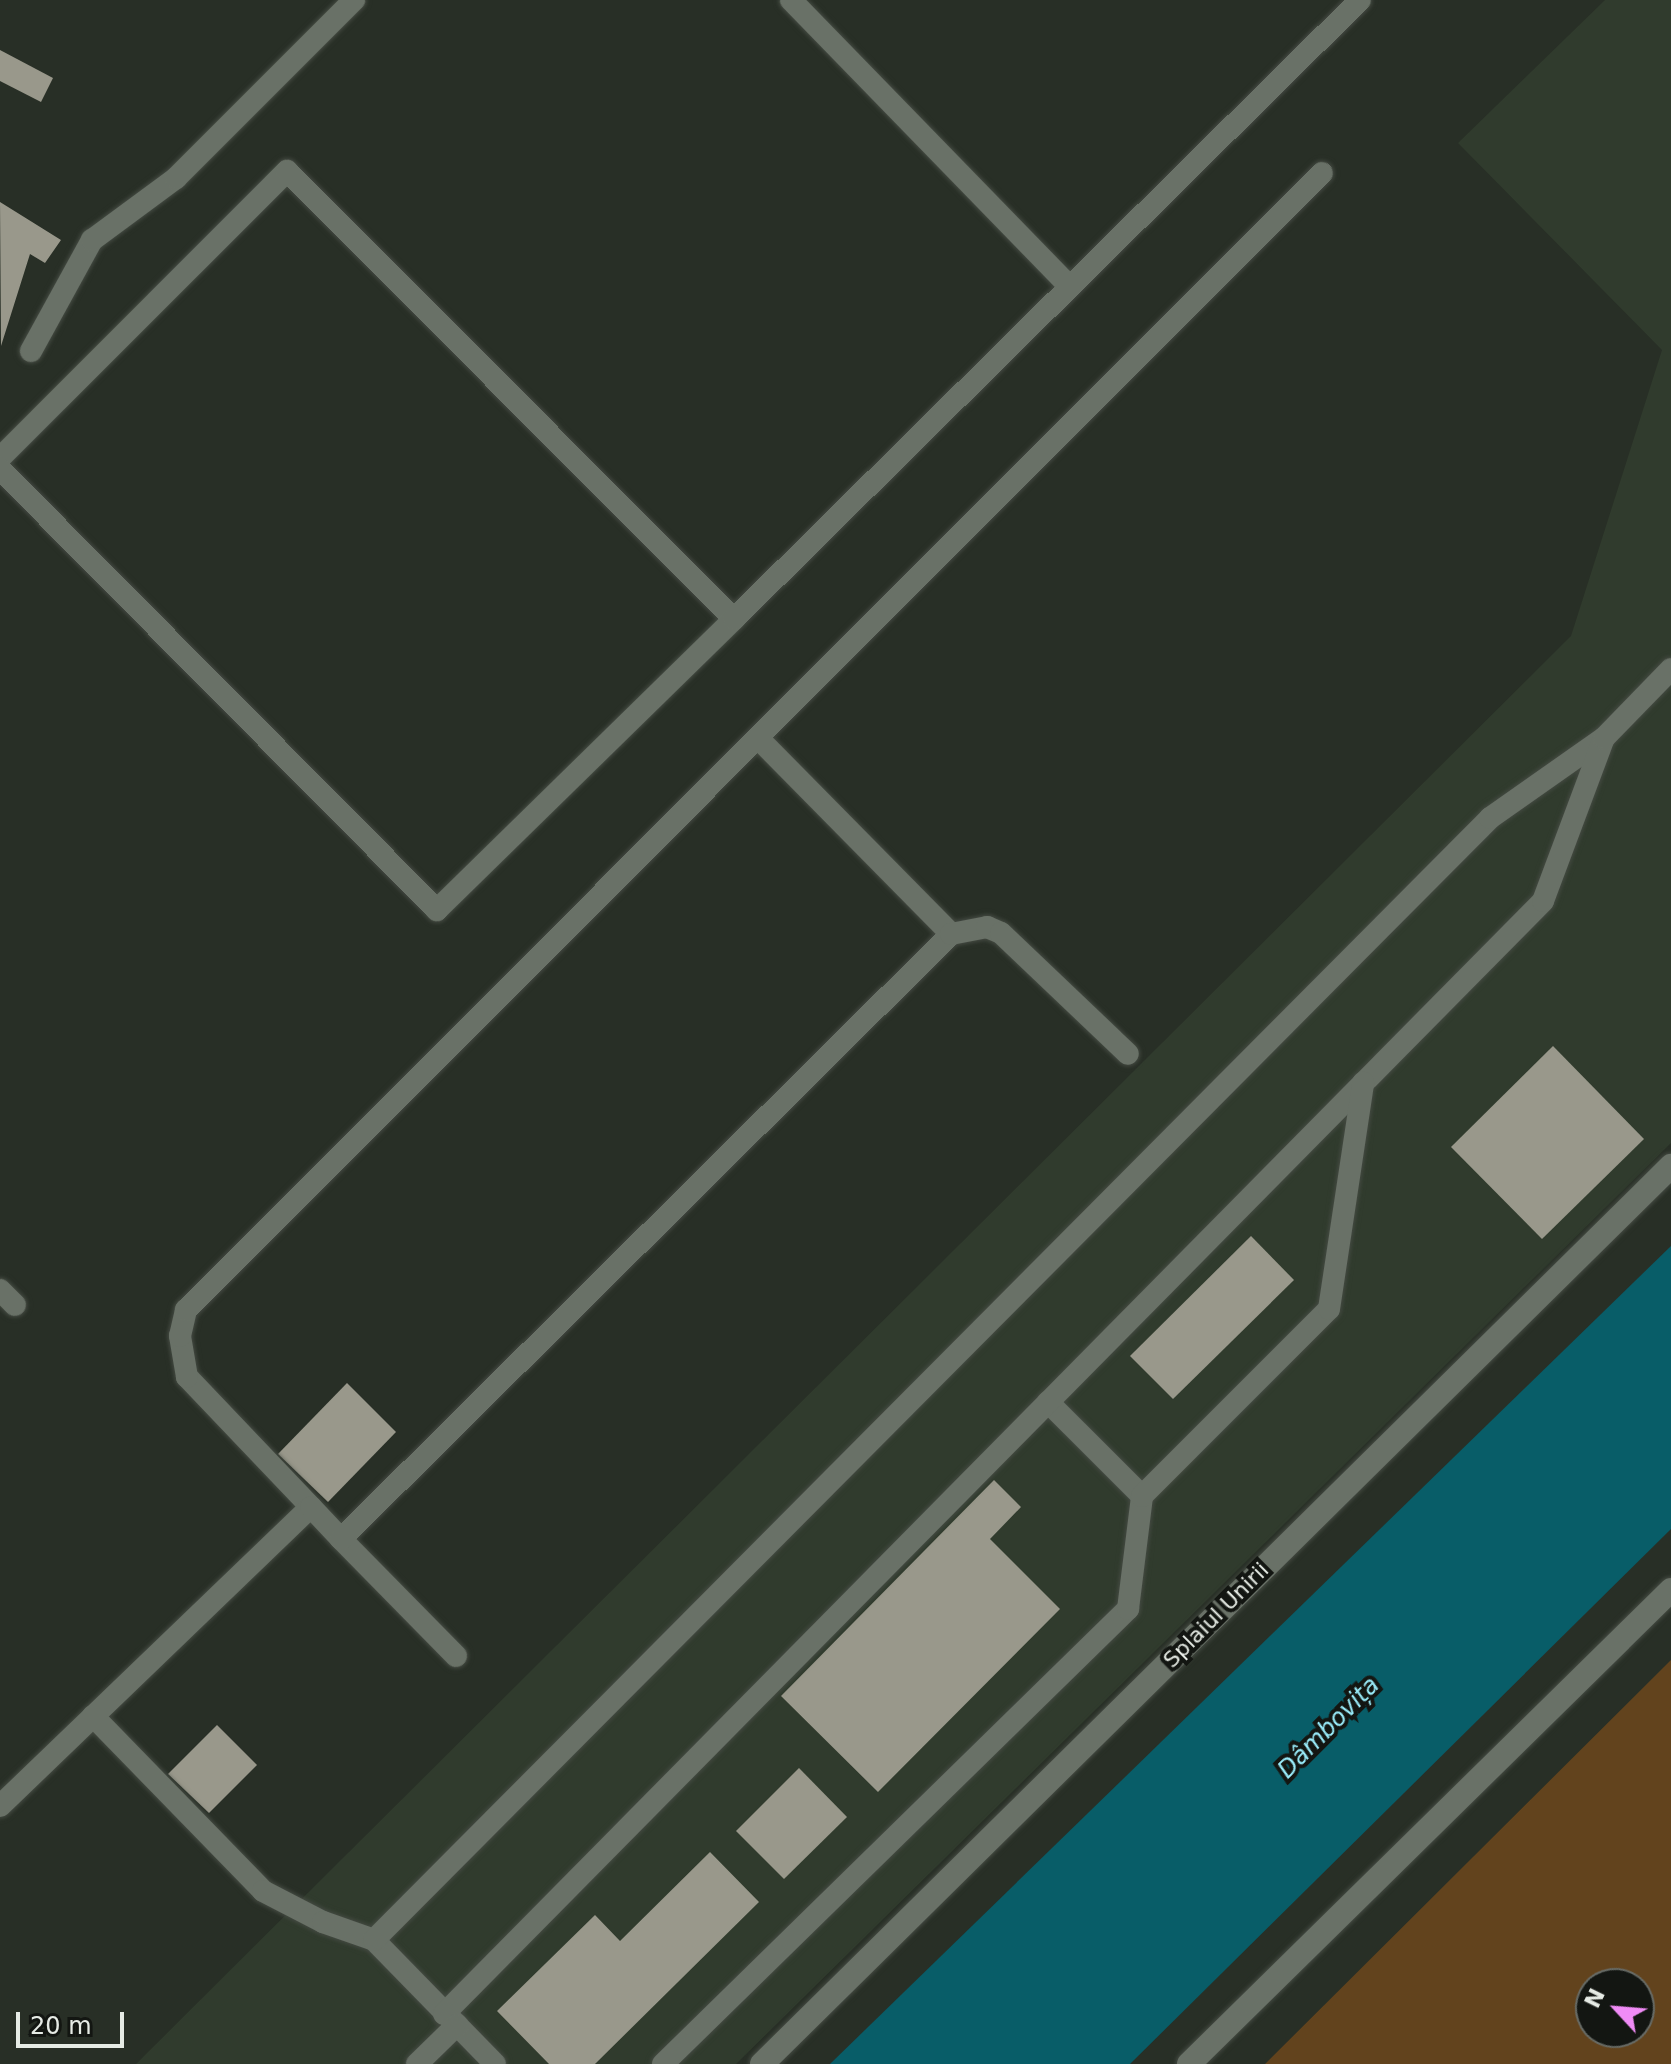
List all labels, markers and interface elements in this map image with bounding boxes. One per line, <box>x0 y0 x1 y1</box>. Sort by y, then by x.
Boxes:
street label: Splaiul Unirii <box>1158 1557 1274 1673</box>
water label: Dâmbovița <box>1272 1671 1386 1785</box>
north arrow <box>1575 1968 1655 2048</box>
text: N <box>1580 1984 1610 2012</box>
scale bar <box>20 1996 128 2046</box>
text: 20 m <box>30 2012 92 2040</box>

